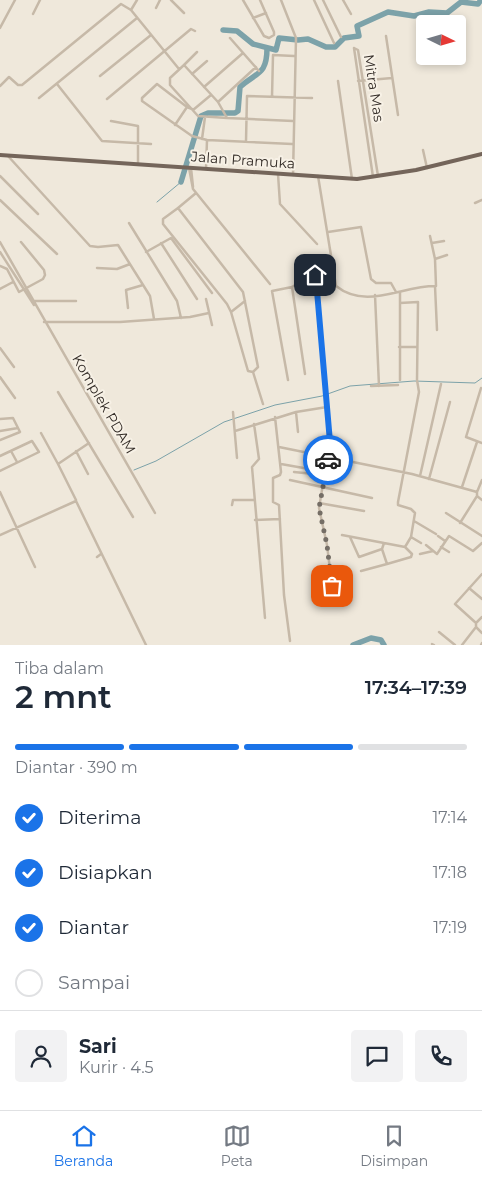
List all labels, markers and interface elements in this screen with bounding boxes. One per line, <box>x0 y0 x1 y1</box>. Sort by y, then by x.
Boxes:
north arrow <box>416 15 466 65</box>
map controls <box>416 15 466 65</box>
street label: Mitra Mas <box>360 53 388 123</box>
street label: Jalan Pramuka <box>189 147 296 173</box>
pin <box>294 254 336 296</box>
icon: home <box>301 261 329 289</box>
street label: Komplek PDAM <box>68 351 140 457</box>
courier <box>303 435 353 485</box>
icon: car <box>314 446 342 474</box>
pin <box>311 565 353 607</box>
icon: bag <box>318 572 346 600</box>
text: Tiba dalam <box>15 659 104 678</box>
text: 17:34–17:39 <box>365 676 467 699</box>
text: 2 mnt <box>15 677 112 716</box>
text: Diantar · 390 m <box>15 758 138 777</box>
icon: check <box>15 804 43 832</box>
text: Diterima <box>58 806 141 829</box>
text: 17:14 <box>432 808 467 827</box>
icon: check <box>15 859 43 887</box>
text: Disiapkan <box>58 861 153 884</box>
text: 17:18 <box>433 863 467 882</box>
icon: check <box>15 914 43 942</box>
text: Diantar <box>58 916 129 939</box>
text: 17:19 <box>433 918 467 937</box>
text: Sampai <box>58 971 130 994</box>
button: person <box>15 1030 67 1082</box>
button: chat <box>351 1030 403 1082</box>
button: phone <box>415 1030 467 1082</box>
text: Sari <box>79 1035 117 1058</box>
text: Kurir · 4.5 <box>79 1058 154 1077</box>
tab: Beranda <box>54 1122 113 1170</box>
tab: Peta <box>221 1122 253 1170</box>
tab: Disimpan <box>360 1122 428 1170</box>

